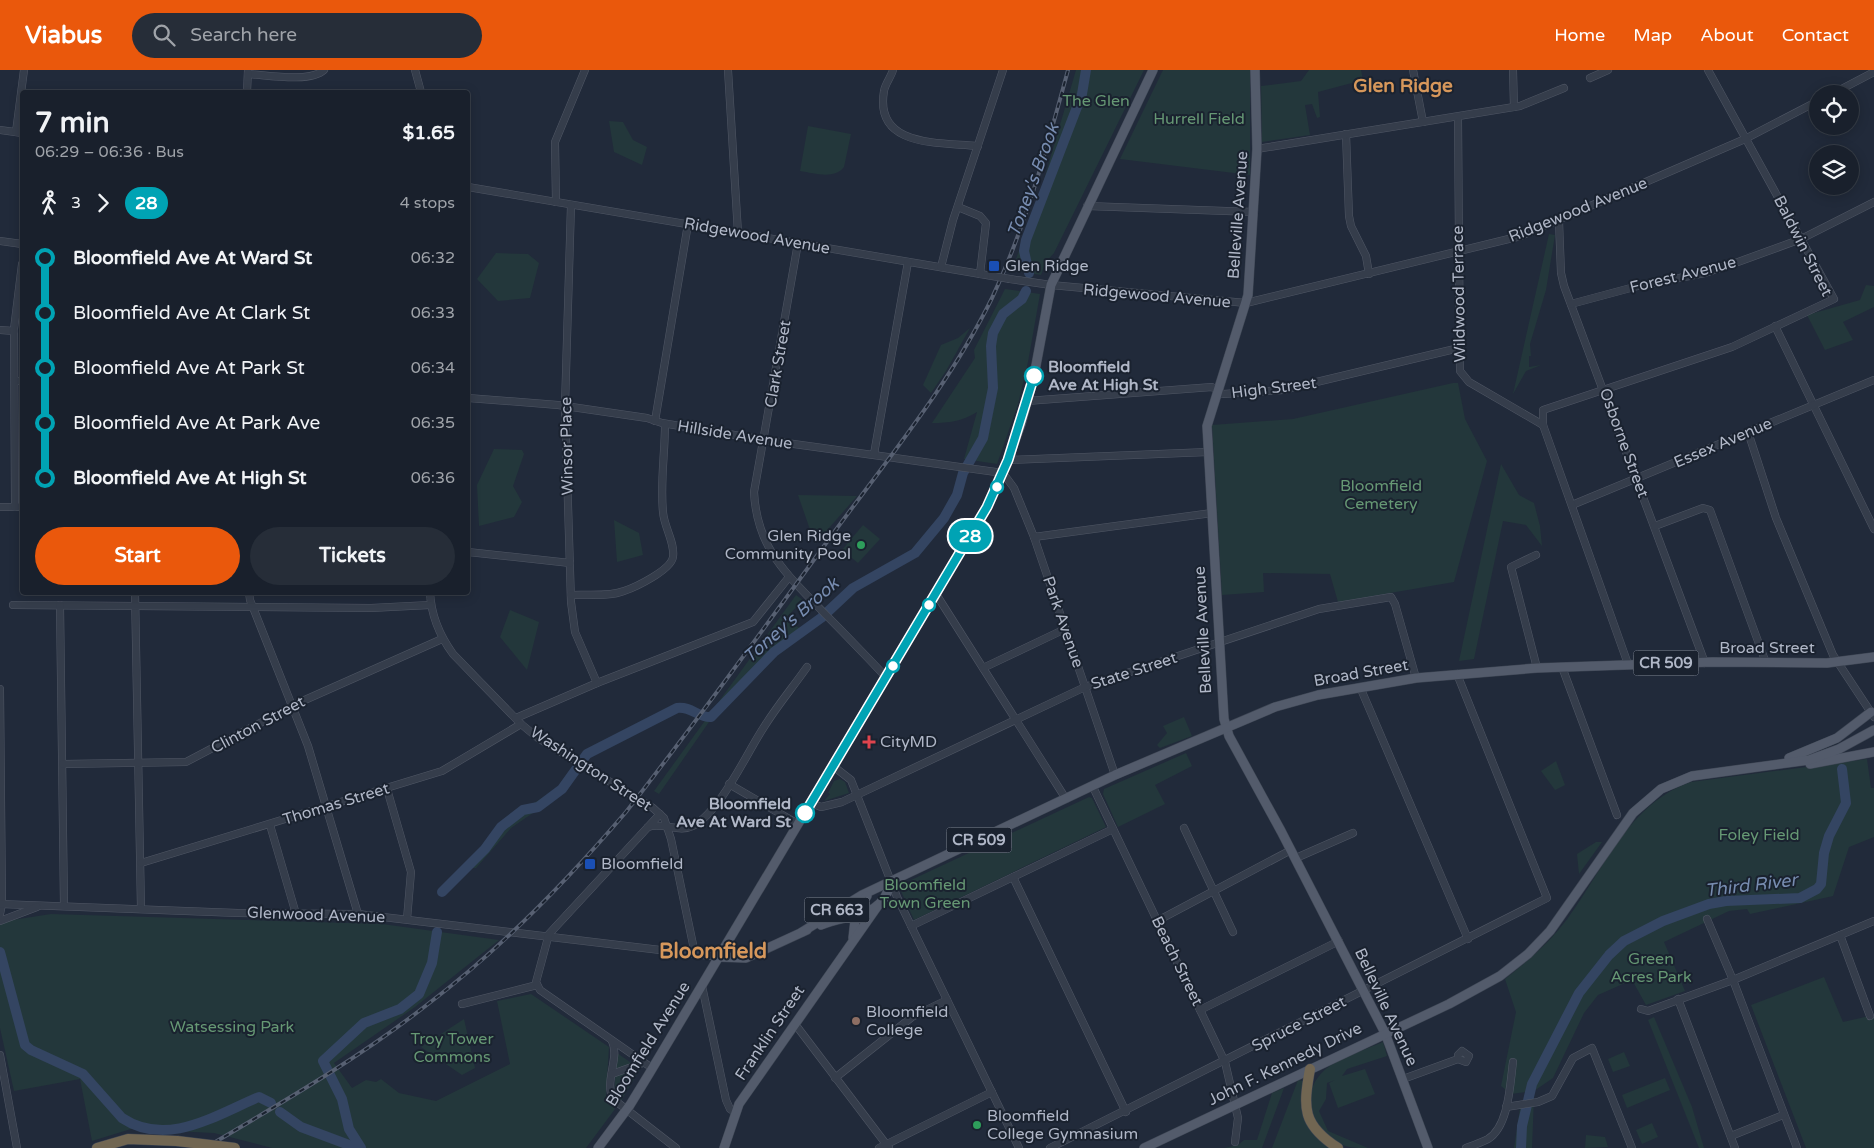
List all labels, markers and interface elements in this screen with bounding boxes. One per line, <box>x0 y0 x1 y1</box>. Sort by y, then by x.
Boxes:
search box <box>132 13 482 58</box>
text: Viabus <box>25 21 102 50</box>
icon: search <box>150 21 178 49</box>
text: Search here <box>190 24 297 46</box>
text: Home <box>1554 24 1605 46</box>
text: Map <box>1633 24 1672 46</box>
text: About <box>1700 24 1754 46</box>
text: Contact <box>1782 24 1849 46</box>
district label: Glen Ridge <box>1353 75 1453 98</box>
map controls <box>1809 85 1859 195</box>
button: locate <box>1809 85 1859 135</box>
park label: The Glen <box>1062 91 1130 111</box>
text: 7 min <box>35 106 110 140</box>
park label: Hurrell Field <box>1153 109 1245 129</box>
water label: Toney's Brook <box>1002 119 1064 240</box>
text: $1.65 <box>403 122 455 144</box>
text: 06:29 – 06:36 · Bus <box>35 142 184 162</box>
button: layers <box>1809 145 1859 195</box>
street label: Belleville Avenue <box>1224 150 1252 280</box>
street label: Ridgewood Avenue <box>1506 173 1650 247</box>
icon: walk <box>35 189 63 217</box>
icon: forward <box>89 189 117 217</box>
text: 28 <box>135 192 158 214</box>
street label: Baldwin Street <box>1769 192 1837 300</box>
text: 3 <box>71 193 81 213</box>
text: 4 stops <box>400 193 455 213</box>
street label: Ridgewood Avenue <box>682 213 832 259</box>
street label: Wildwood Terrace <box>1448 225 1470 363</box>
text: Bloomfield Ave At Ward St <box>73 247 312 269</box>
text: 06:32 <box>411 248 455 268</box>
street label: Forest Avenue <box>1628 252 1738 298</box>
place label: Glen Ridge <box>1005 256 1089 276</box>
marker: Glen Ridge <box>987 259 1001 273</box>
street label: Ridgewood Avenue <box>1082 280 1232 312</box>
text: Bloomfield Ave At Clark St <box>73 302 310 324</box>
text: 06:33 <box>411 303 455 323</box>
street label: Clark Street <box>760 319 796 409</box>
text: Bloomfield Ave At Park St <box>73 357 305 379</box>
place label: Bloomfield Ave At High St <box>1048 357 1159 395</box>
text: 06:34 <box>411 358 455 378</box>
marker: Bloomfield Ave At High St <box>1024 366 1044 386</box>
street label: High Street <box>1230 373 1318 403</box>
street label: Osborne Street <box>1595 385 1653 501</box>
street label: Winsor Place <box>556 397 578 495</box>
text: Bloomfield Ave At Park Ave <box>73 412 320 434</box>
text: 06:35 <box>411 413 455 433</box>
street label: Essex Avenue <box>1671 413 1775 473</box>
street label: Hillside Avenue <box>676 416 794 454</box>
text: Bloomfield Ave At High St <box>73 467 307 489</box>
text: 06:36 <box>411 468 455 488</box>
park label: Bloomfield Cemetery <box>1340 476 1422 514</box>
unlabelled marker <box>990 480 1004 494</box>
line badge: 28 <box>948 520 992 552</box>
text: 28 <box>959 525 981 547</box>
place label: Glen Ridge Community Pool <box>725 526 851 564</box>
button: Start <box>35 527 240 585</box>
button: Tickets <box>250 527 455 585</box>
marker: Glen Ridge Community Pool <box>855 539 867 551</box>
street label: Belleville Avenue <box>1190 566 1216 694</box>
water label: Toney's Brook <box>739 572 844 667</box>
street label: Park Avenue <box>1038 574 1088 670</box>
unlabelled marker <box>922 598 936 612</box>
street label: Broad Street <box>1719 638 1815 658</box>
street label: State Street <box>1088 648 1180 694</box>
road number: CR 509 <box>1634 650 1698 676</box>
street label: Broad Street <box>1312 655 1410 691</box>
unlabelled marker <box>886 659 900 673</box>
street label: Clinton Street <box>207 692 309 758</box>
street label: Washington Street <box>526 722 656 816</box>
place label: CityMD <box>880 732 937 752</box>
marker: CityMD <box>862 735 876 749</box>
street label: Thomas Street <box>280 778 392 830</box>
place label: Bloomfield Ave At Ward St <box>676 794 792 832</box>
marker: Bloomfield Ave At Ward St <box>795 803 815 823</box>
park label: Foley Field <box>1718 825 1800 845</box>
road number: CR 509 <box>946 828 1012 852</box>
place label: Bloomfield <box>601 854 683 874</box>
marker: Bloomfield <box>583 857 597 871</box>
water label: Third River <box>1704 868 1800 902</box>
park label: Bloomfield Town Green <box>880 875 970 913</box>
road number: CR 663 <box>804 898 870 922</box>
street label: Glenwood Avenue <box>247 903 385 927</box>
street label: Beach Street <box>1147 913 1207 1009</box>
district label: Bloomfield <box>659 939 767 964</box>
street label: Belleville Avenue <box>1350 945 1422 1069</box>
park label: Green Acres Park <box>1610 949 1692 987</box>
street label: Bloomfield Avenue <box>601 978 695 1110</box>
street label: Franklin Street <box>731 982 809 1084</box>
street label: Spruce Street <box>1249 992 1349 1056</box>
place label: Bloomfield College <box>866 1002 948 1040</box>
marker: Bloomfield College <box>850 1015 862 1027</box>
park label: Watsessing Park <box>170 1017 295 1037</box>
street label: John F. Kennedy Drive <box>1205 1018 1365 1110</box>
park label: Troy Tower Commons <box>410 1029 494 1067</box>
place label: Bloomfield College Gymnasium <box>987 1106 1138 1144</box>
marker: Bloomfield College Gymnasium <box>971 1119 983 1131</box>

